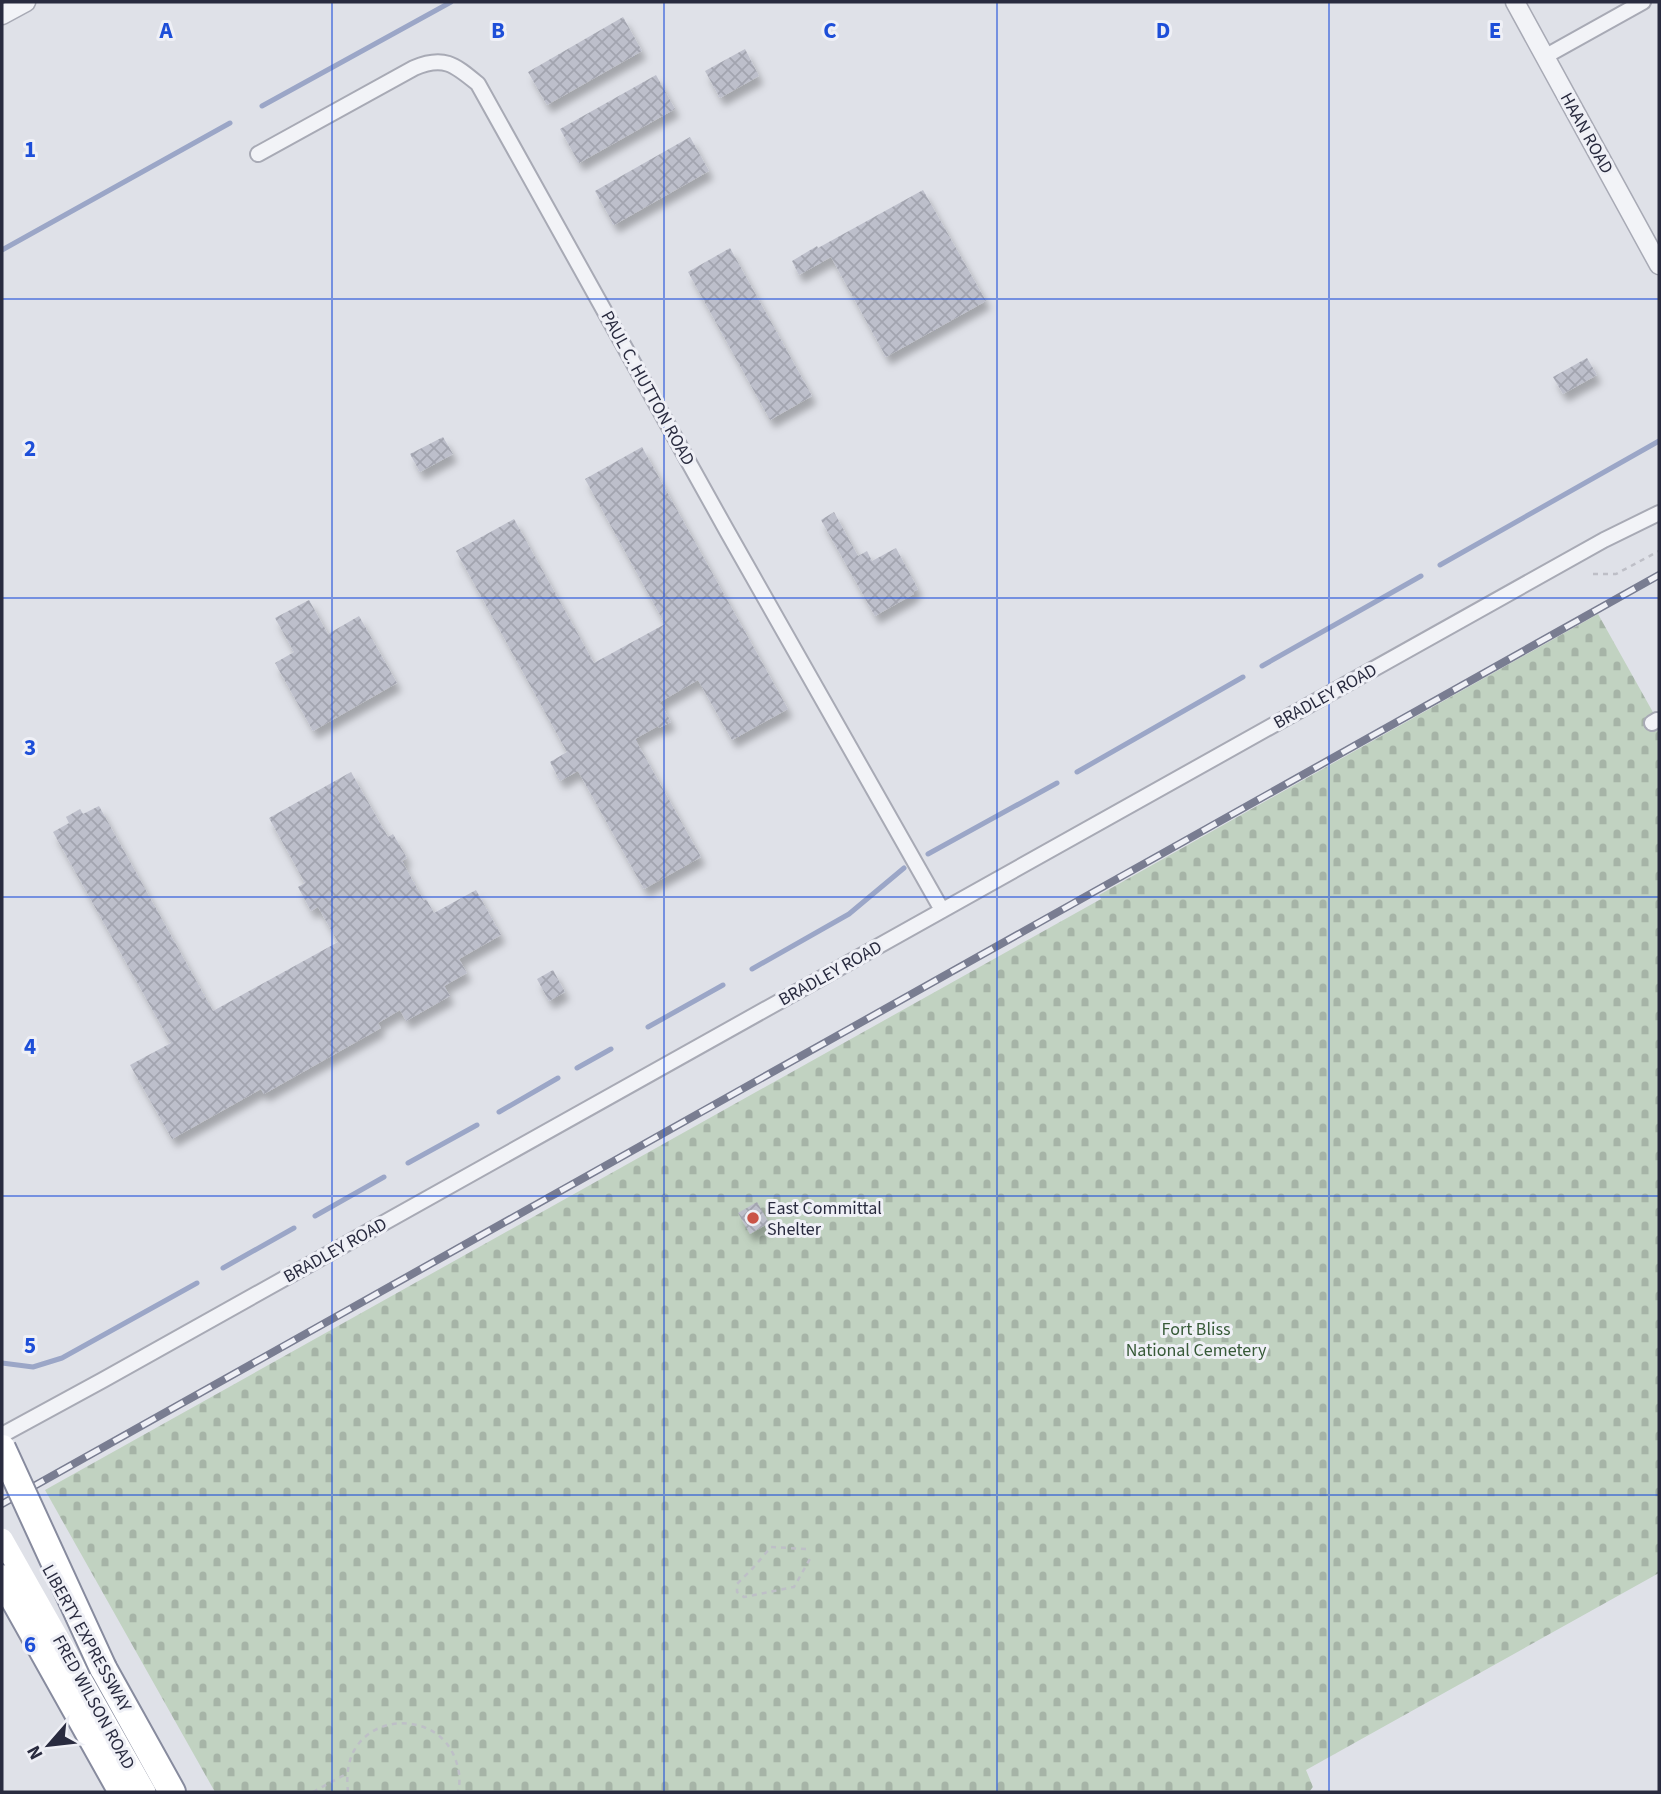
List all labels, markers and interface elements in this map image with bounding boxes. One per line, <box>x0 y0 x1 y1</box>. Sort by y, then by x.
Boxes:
text: A <box>158 14 173 47</box>
text: B <box>491 14 505 47</box>
text: C <box>823 14 837 47</box>
text: D <box>1156 14 1170 47</box>
text: E <box>1489 14 1501 47</box>
street label: HAAN ROAD <box>1554 88 1619 178</box>
text: 1 <box>24 133 36 166</box>
street label: PAUL C. HUTTON ROAD <box>595 306 701 470</box>
text: 2 <box>24 432 36 465</box>
street label: BRADLEY ROAD <box>1269 658 1382 735</box>
text: 3 <box>24 731 36 764</box>
street label: BRADLEY ROAD <box>774 935 887 1012</box>
text: 4 <box>24 1030 36 1063</box>
place label: East Committal Shelter <box>767 1196 882 1242</box>
marker: East Committal Shelter <box>745 1210 761 1226</box>
street label: BRADLEY ROAD <box>279 1212 392 1289</box>
park label: Fort Bliss National Cemetery <box>1126 1317 1267 1363</box>
text: 5 <box>24 1329 36 1362</box>
street label: LIBERTY EXPRESSWAY <box>36 1560 138 1717</box>
text: 6 <box>24 1628 36 1661</box>
street label: FRED WILSON ROAD <box>46 1631 141 1774</box>
north arrow <box>14 1710 84 1780</box>
text: N <box>20 1740 50 1764</box>

